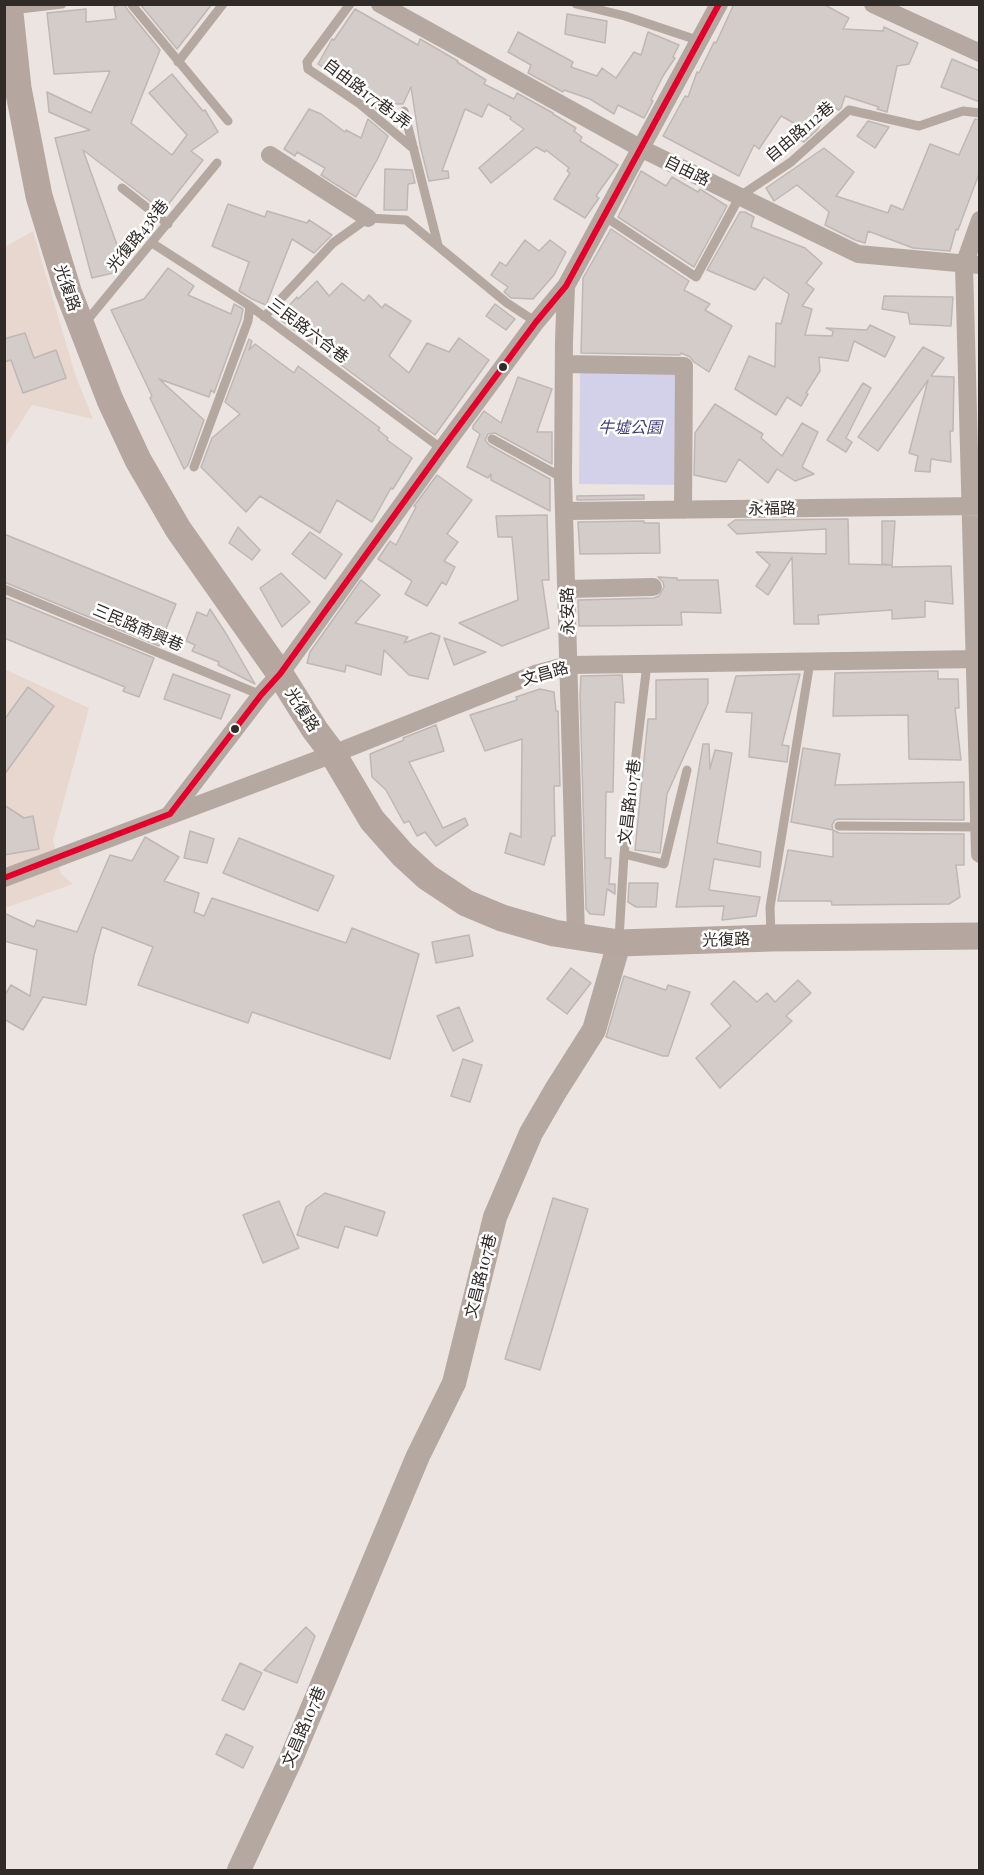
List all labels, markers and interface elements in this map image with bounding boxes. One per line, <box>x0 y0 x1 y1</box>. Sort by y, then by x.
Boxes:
street label: 自由路177巷1弄 <box>319 55 415 133</box>
street label: 自由路112巷 <box>762 98 838 166</box>
street label: 自由路 <box>661 152 713 190</box>
street label: 光復路438巷 <box>103 196 173 276</box>
street label: 光復路 <box>50 262 84 314</box>
street label: 三民路六合巷 <box>264 294 352 368</box>
unlabelled marker <box>497 361 509 373</box>
park label: 牛墟公園 <box>598 418 662 438</box>
street label: 永福路 <box>748 499 796 519</box>
street label: 永安路 <box>558 587 578 635</box>
street label: 三民路南興巷 <box>90 600 186 656</box>
street label: 文昌路 <box>519 658 571 690</box>
street label: 光復路 <box>281 685 323 735</box>
unlabelled marker <box>229 723 241 735</box>
street label: 文昌路107巷 <box>615 758 645 846</box>
street label: 光復路 <box>702 930 750 950</box>
street label: 文昌路107巷 <box>461 1232 501 1320</box>
street label: 文昌路107巷 <box>278 1684 330 1770</box>

